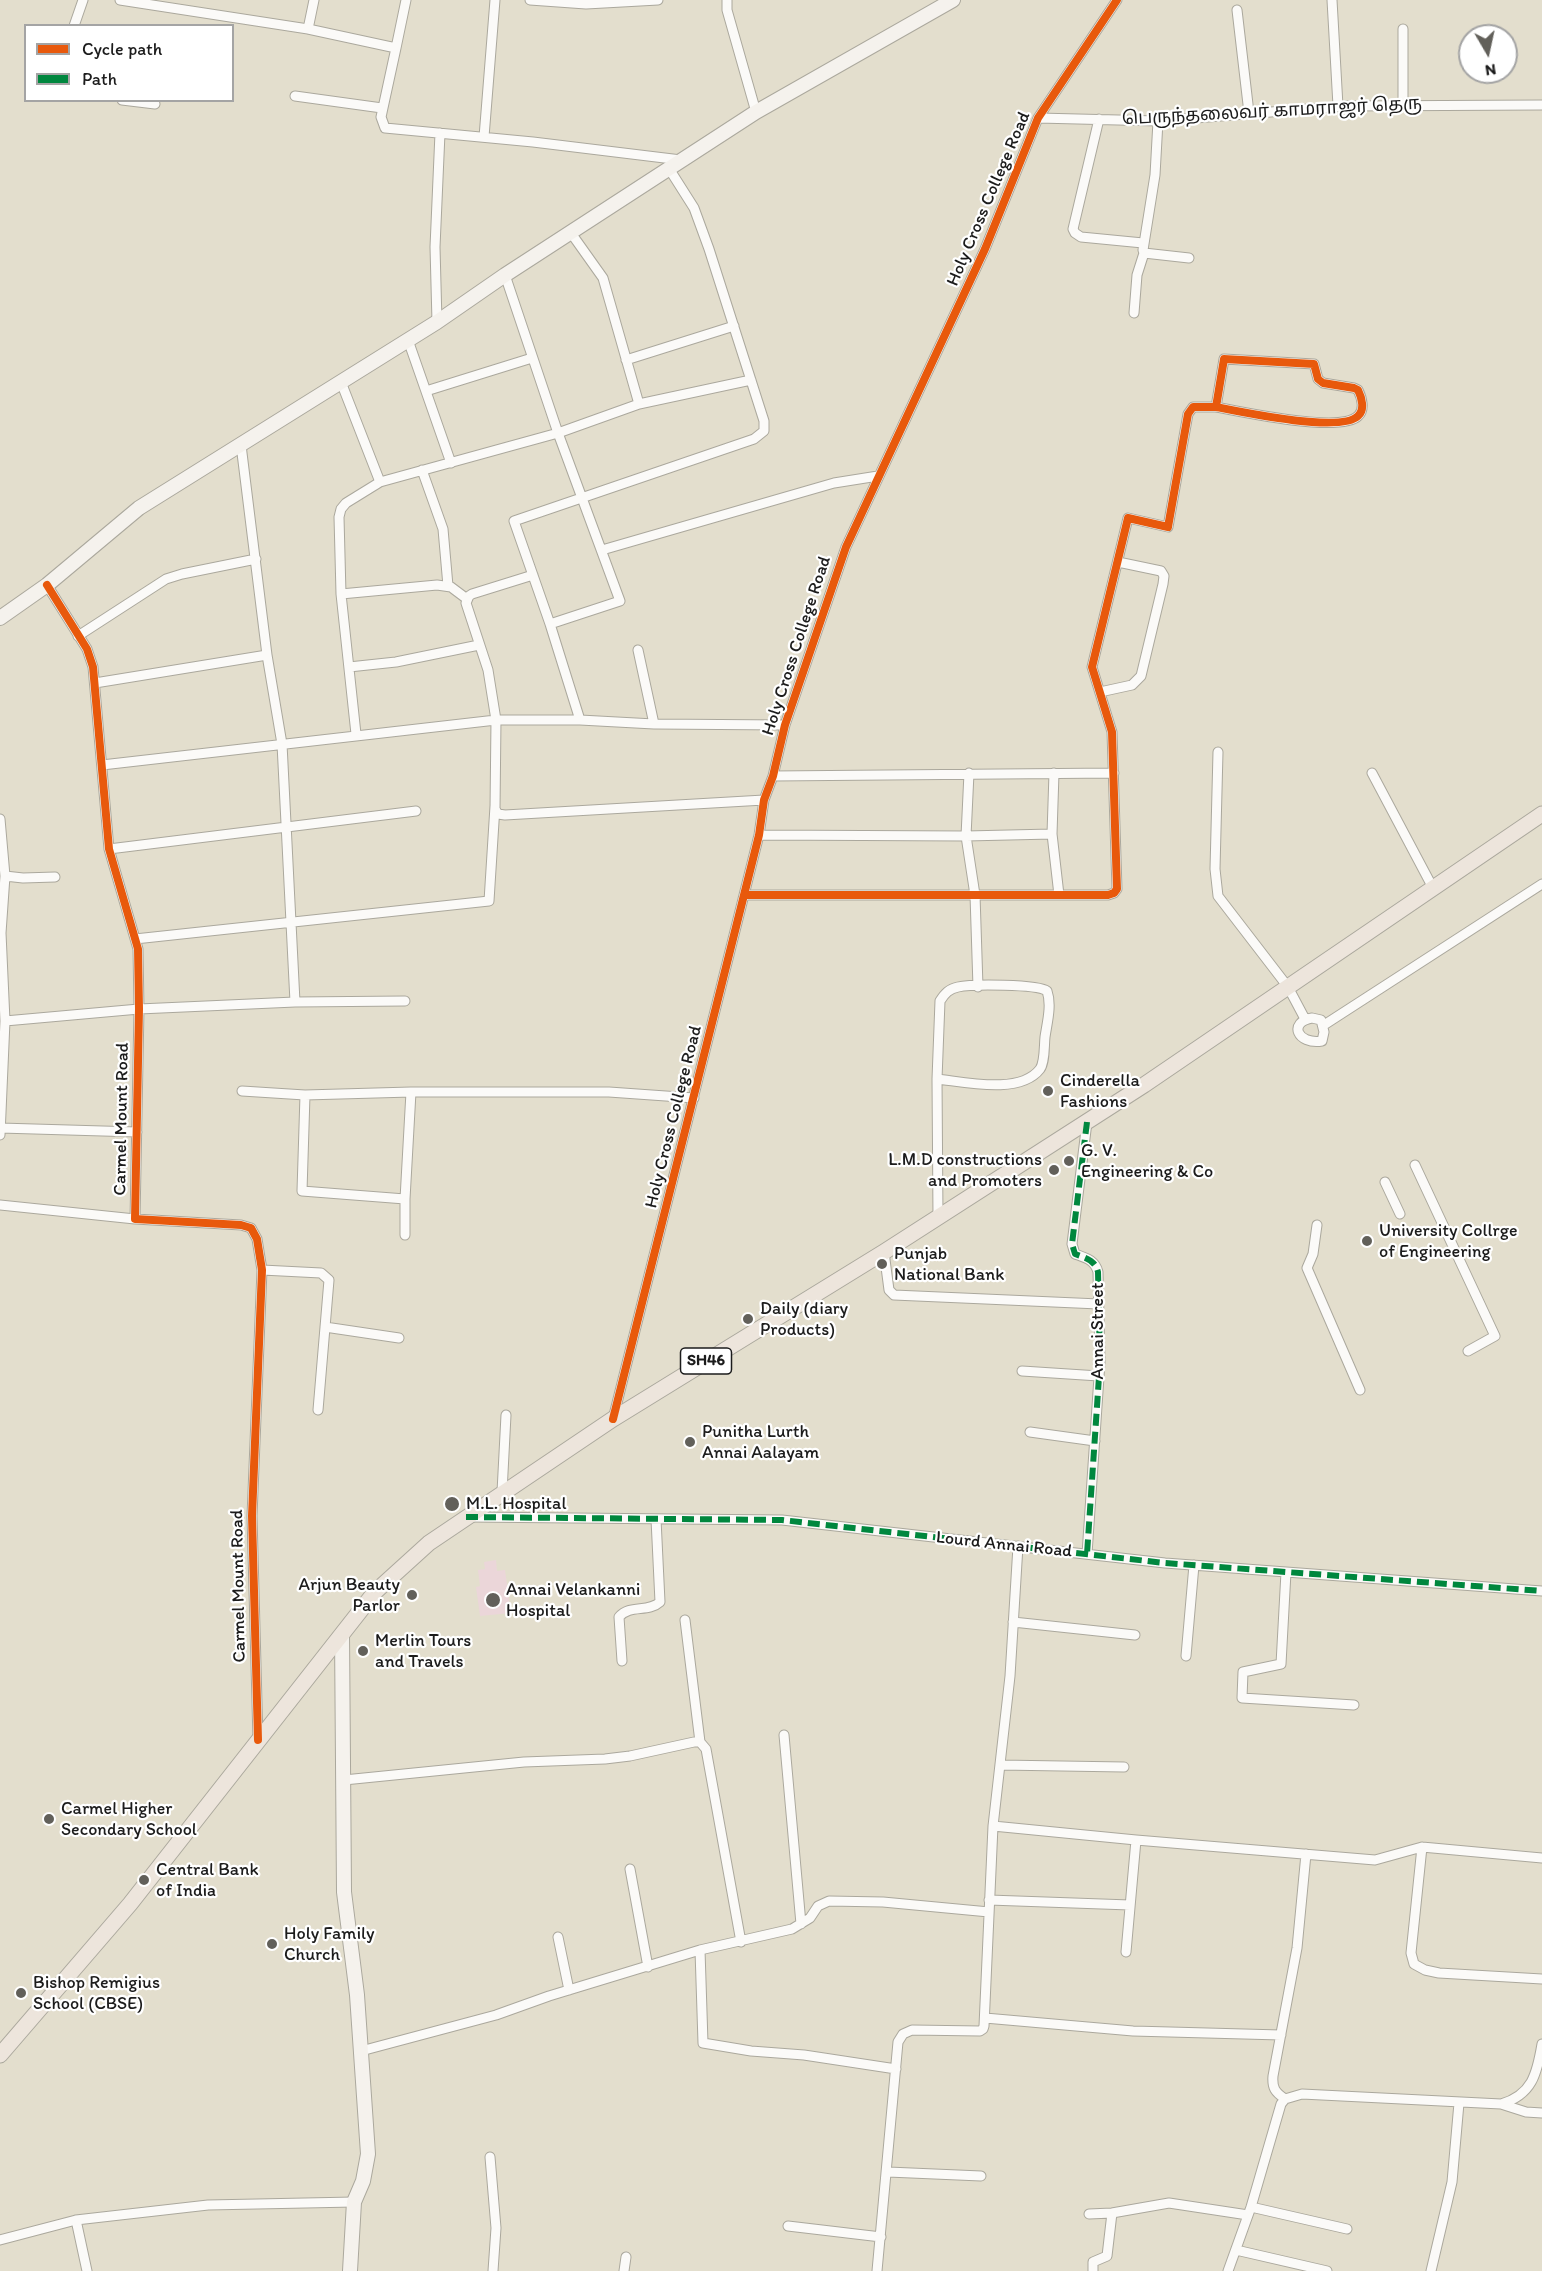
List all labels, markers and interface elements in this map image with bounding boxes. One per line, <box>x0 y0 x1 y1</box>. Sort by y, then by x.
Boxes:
legend <box>24 24 234 102</box>
north arrow <box>1458 24 1518 84</box>
text: Cycle path <box>82 38 162 60</box>
text: N <box>1484 60 1497 81</box>
text: Path <box>82 68 117 90</box>
street label: பெருந்தலைவர் காமராஜர் தெரு <box>1121 93 1423 131</box>
street label: Holy Cross College Road <box>942 109 1036 289</box>
street label: Holy Cross College Road <box>758 554 836 738</box>
street label: Holy Cross College Road <box>641 1023 707 1211</box>
street label: Carmel Mount Road <box>110 1042 134 1196</box>
place label: Cinderella Fashions <box>1060 1070 1140 1112</box>
marker: Cinderella Fashions <box>1041 1084 1055 1098</box>
place label: G. V. Engineering & Co <box>1081 1140 1213 1182</box>
place label: L.M.D constructions and Promoters <box>888 1149 1042 1192</box>
marker: G. V. Engineering & Co <box>1062 1154 1076 1168</box>
marker: L.M.D constructions and Promoters <box>1047 1163 1061 1177</box>
place label: University Collrge of Engineering <box>1379 1220 1518 1262</box>
marker: University Collrge of Engineering <box>1360 1234 1374 1248</box>
place label: Punjab National Bank <box>894 1243 1004 1286</box>
marker: Punjab National Bank <box>875 1257 889 1271</box>
street label: Annai Street <box>1087 1283 1109 1379</box>
place label: Daily (diary Products) <box>760 1298 848 1340</box>
marker: Daily (diary Products) <box>741 1312 755 1326</box>
road number: SH46 <box>680 1348 732 1374</box>
place label: Punitha Lurth Annai Aalayam <box>702 1421 819 1464</box>
marker: Punitha Lurth Annai Aalayam <box>683 1435 697 1449</box>
place label: M.L. Hospital <box>466 1493 567 1515</box>
marker: M.L. Hospital <box>443 1495 461 1513</box>
street label: Carmel Mount Road <box>227 1509 251 1663</box>
street label: Lourd Annai Road <box>935 1527 1073 1563</box>
place label: Arjun Beauty Parlor <box>298 1574 400 1616</box>
place label: Annai Velankanni Hospital <box>506 1579 640 1622</box>
marker: Arjun Beauty Parlor <box>405 1588 419 1602</box>
marker: Annai Velankanni Hospital <box>484 1591 502 1609</box>
place label: Merlin Tours and Travels <box>375 1630 471 1672</box>
marker: Merlin Tours and Travels <box>356 1644 370 1658</box>
place label: Carmel Higher Secondary School <box>61 1798 197 1840</box>
marker: Carmel Higher Secondary School <box>42 1812 56 1826</box>
place label: Central Bank of India <box>156 1859 259 1902</box>
marker: Central Bank of India <box>137 1873 151 1887</box>
place label: Holy Family Church <box>284 1923 375 1966</box>
marker: Holy Family Church <box>265 1937 279 1951</box>
place label: Bishop Remigius School (CBSE) <box>33 1972 160 2014</box>
marker: Bishop Remigius School (CBSE) <box>14 1986 28 2000</box>

